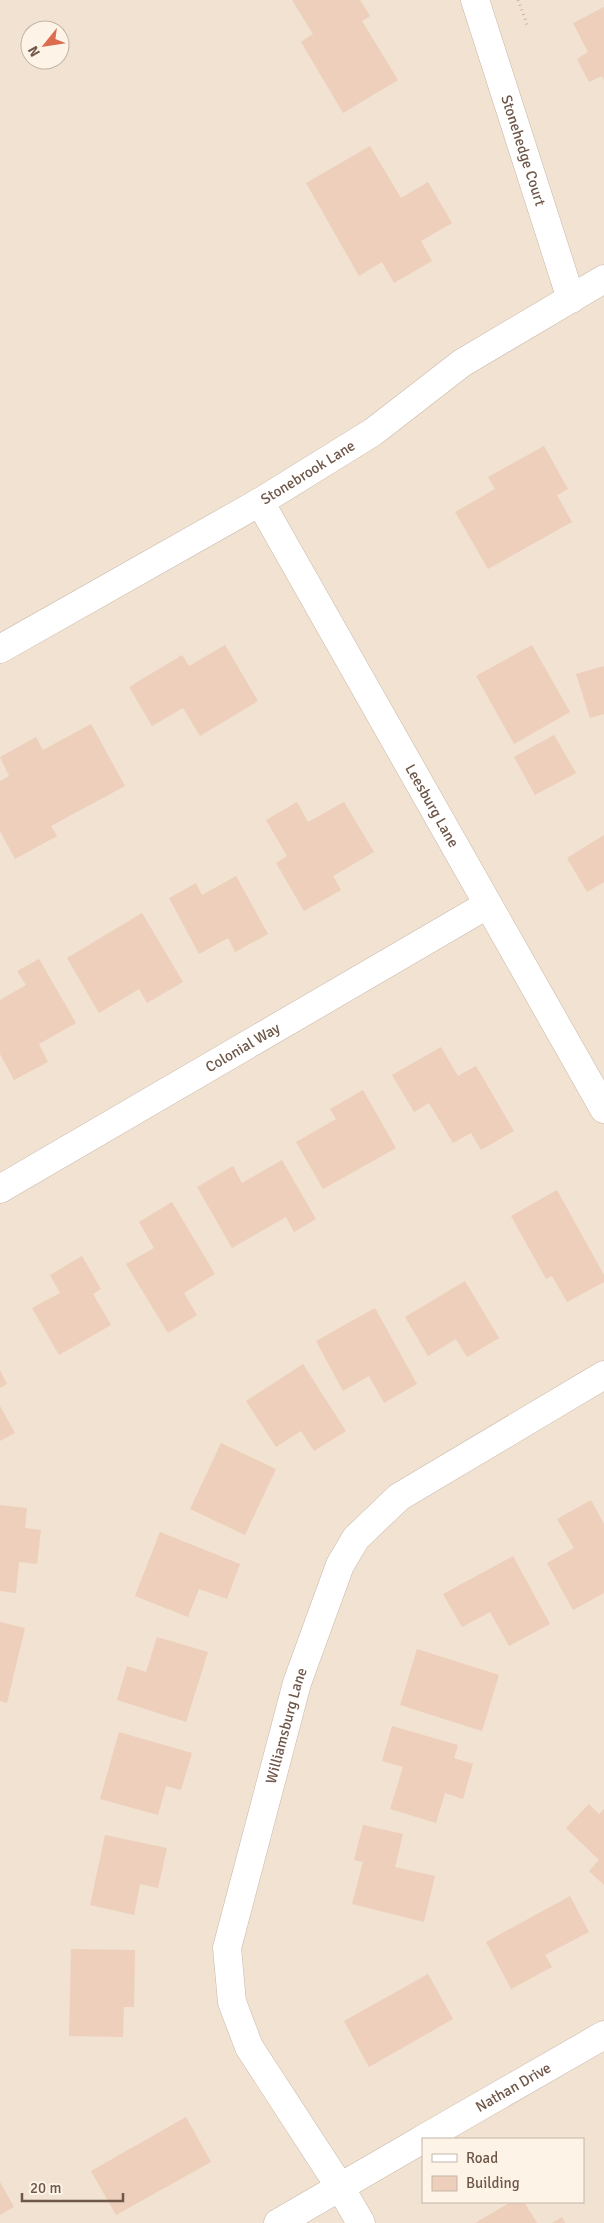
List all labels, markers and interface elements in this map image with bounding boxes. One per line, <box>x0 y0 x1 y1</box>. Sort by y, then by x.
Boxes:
north arrow <box>20 20 70 70</box>
text: N <box>24 43 44 60</box>
street label: Stonehedge Court <box>497 93 550 208</box>
street label: Stonebrook Lane <box>257 436 358 508</box>
street label: Leesburg Lane <box>401 761 463 850</box>
street label: Colonial Way <box>202 1019 283 1076</box>
street label: Williamsburg Lane <box>262 1665 311 1786</box>
street label: Nathan Drive <box>472 2059 554 2116</box>
legend <box>422 2138 584 2203</box>
text: Road <box>466 2149 498 2167</box>
scale bar <box>22 2170 124 2202</box>
text: Building <box>466 2174 520 2192</box>
text: 20 m <box>30 2179 61 2197</box>

